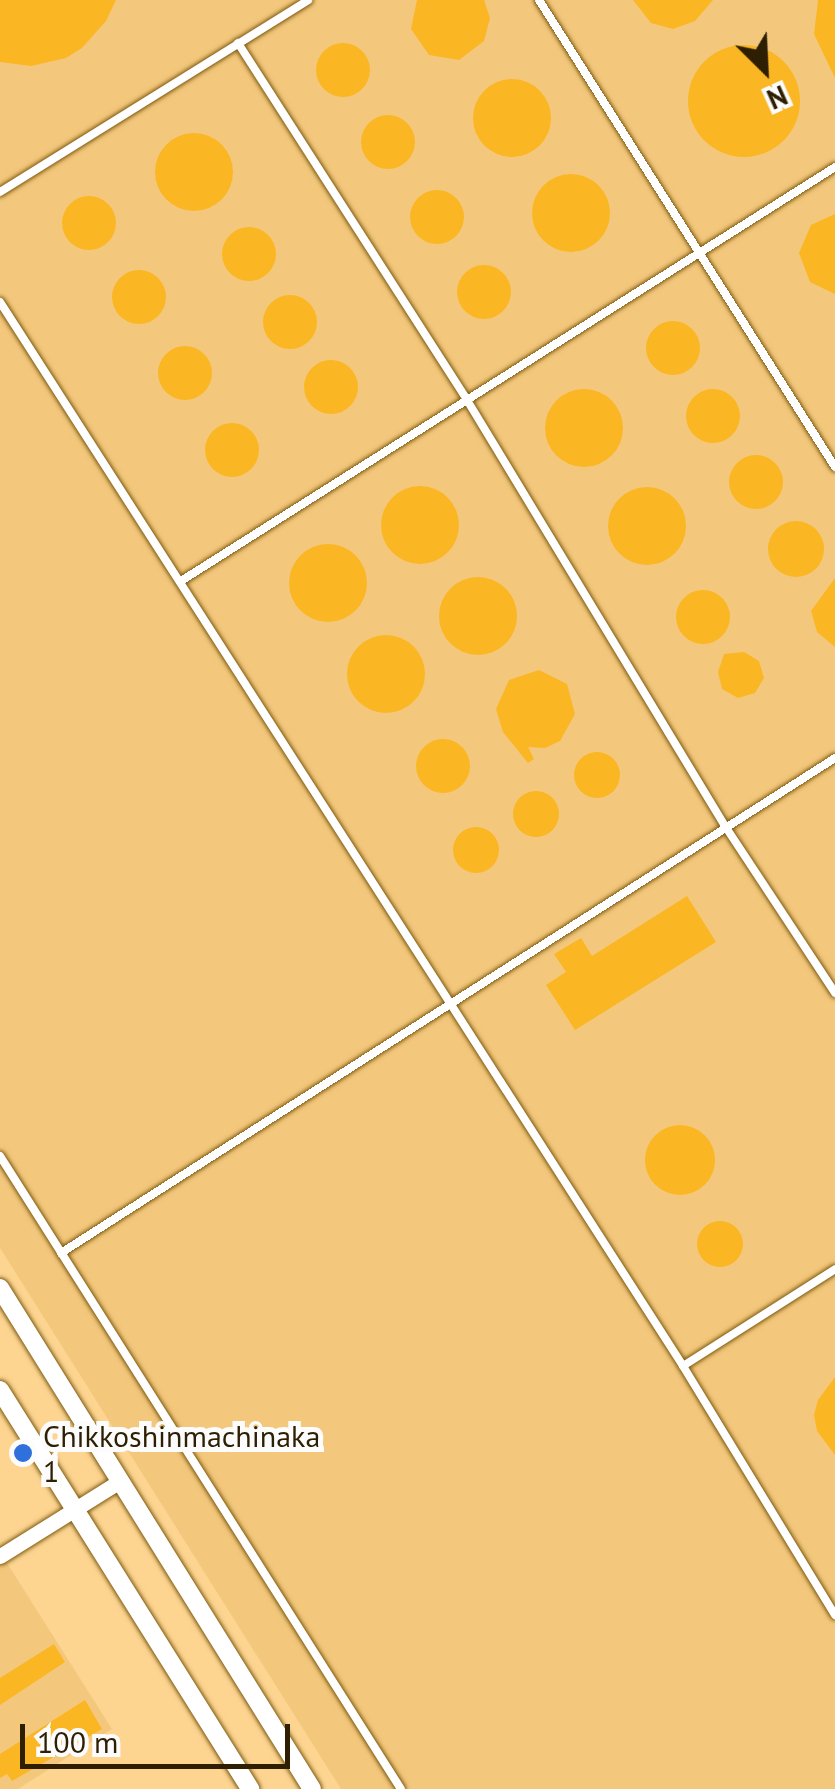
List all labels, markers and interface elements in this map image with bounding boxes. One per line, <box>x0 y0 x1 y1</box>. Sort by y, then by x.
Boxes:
north arrow <box>715 20 815 120</box>
text: N <box>761 77 793 119</box>
place label: Chikkoshinmachinaka 1 <box>43 1418 320 1488</box>
marker: Chikkoshinmachinaka 1 <box>12 1442 34 1464</box>
scale bar <box>25 1704 295 1766</box>
text: 100 m <box>37 1722 118 1761</box>

